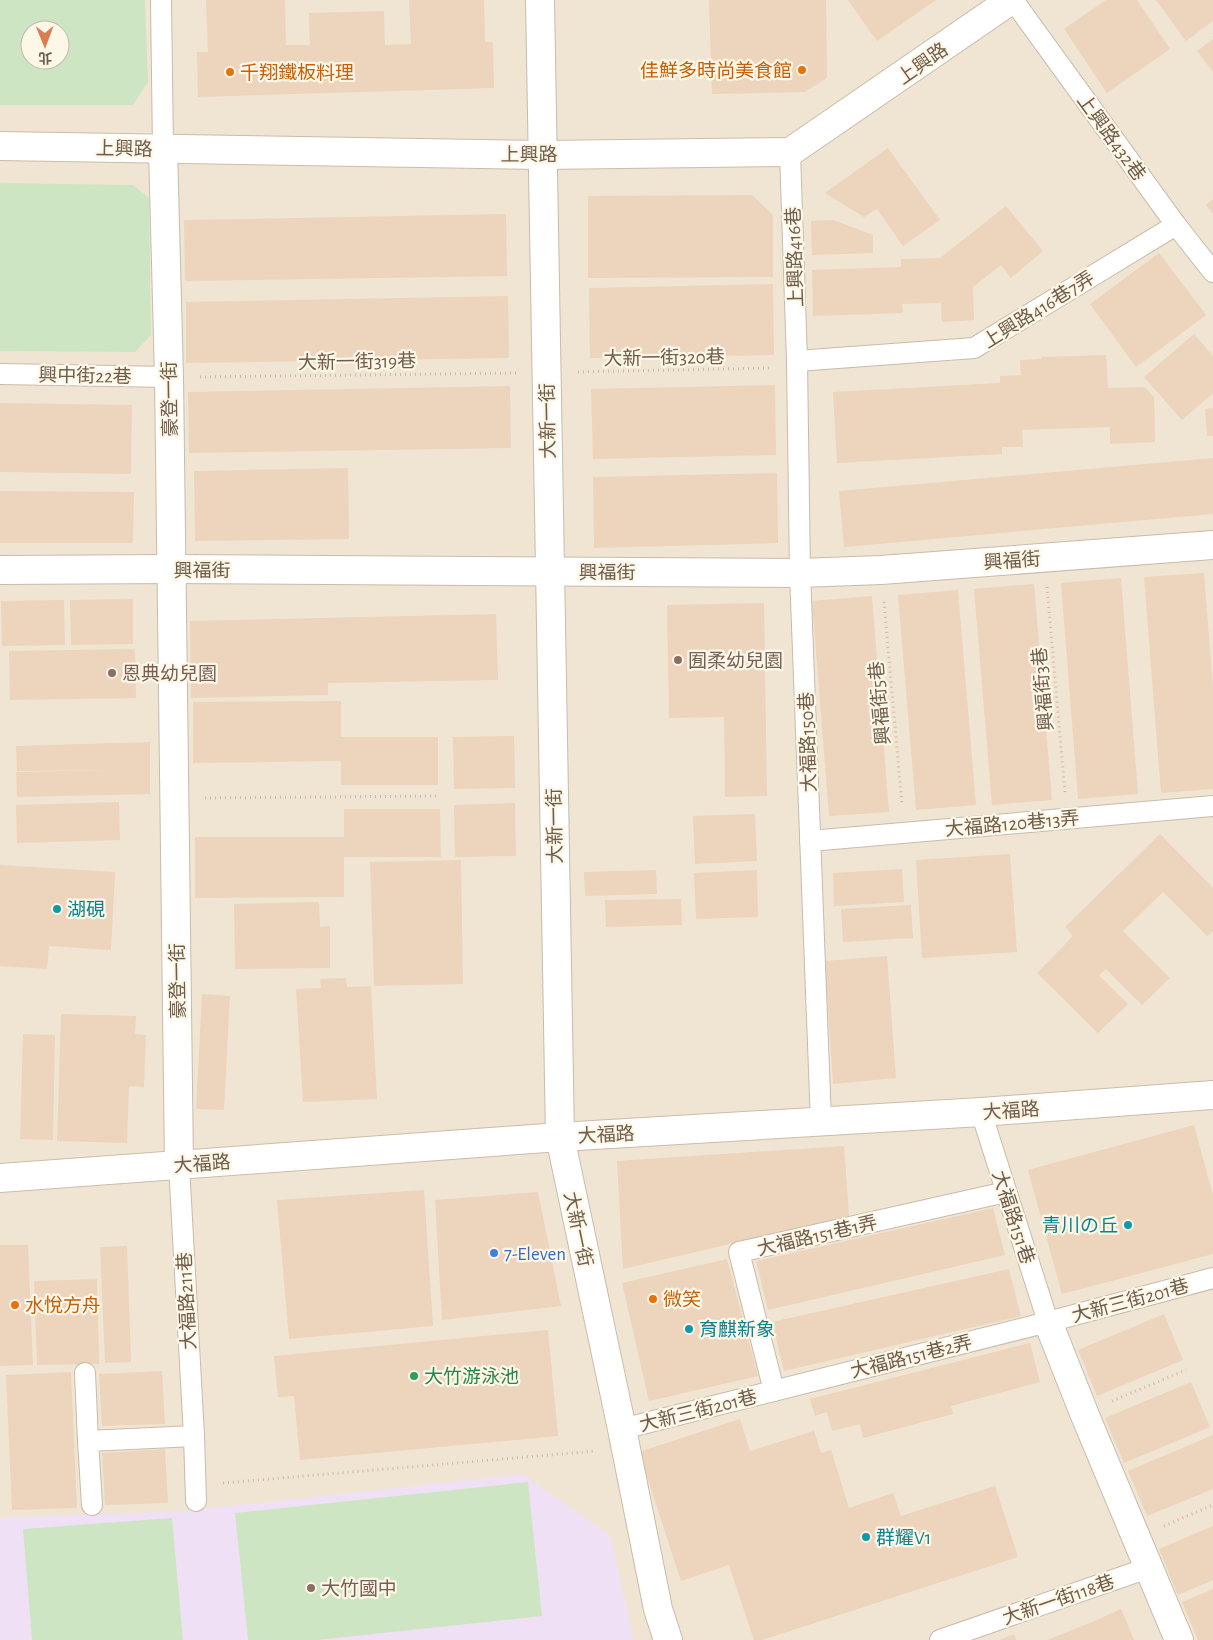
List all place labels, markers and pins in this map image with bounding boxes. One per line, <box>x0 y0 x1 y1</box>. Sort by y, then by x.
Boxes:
place label: 佳鮮多時尚美食館 <box>640 60 792 81</box>
place label: 千翔鐵板料理 <box>240 62 354 83</box>
marker: 佳鮮多時尚美食館 <box>796 64 808 76</box>
marker: 千翔鐵板料理 <box>224 66 236 78</box>
place label: 囿柔幼兒園 <box>688 651 783 671</box>
marker: 囿柔幼兒園 <box>672 654 684 666</box>
place label: 恩典幼兒園 <box>122 663 217 684</box>
marker: 恩典幼兒園 <box>106 667 118 679</box>
place label: 湖硯 <box>67 900 105 920</box>
marker: 湖硯 <box>51 903 63 915</box>
place label: 青川の丘 <box>1042 1215 1118 1236</box>
marker: 青川の丘 <box>1122 1219 1134 1231</box>
place label: 7-Eleven <box>504 1245 566 1264</box>
marker: 7-Eleven <box>488 1247 500 1259</box>
place label: 微笑 <box>663 1289 701 1310</box>
marker: 微笑 <box>647 1293 659 1305</box>
place label: 水悅方舟 <box>25 1295 101 1316</box>
marker: 水悅方舟 <box>9 1299 21 1311</box>
place label: 育麒新象 <box>699 1319 775 1340</box>
marker: 育麒新象 <box>683 1323 695 1335</box>
place label: 大竹游泳池 <box>424 1366 519 1387</box>
marker: 大竹游泳池 <box>408 1370 420 1382</box>
place label: 群耀V1 <box>876 1527 931 1548</box>
marker: 群耀V1 <box>860 1531 872 1543</box>
place label: 大竹國中 <box>321 1578 397 1599</box>
marker: 大竹國中 <box>305 1582 317 1594</box>

